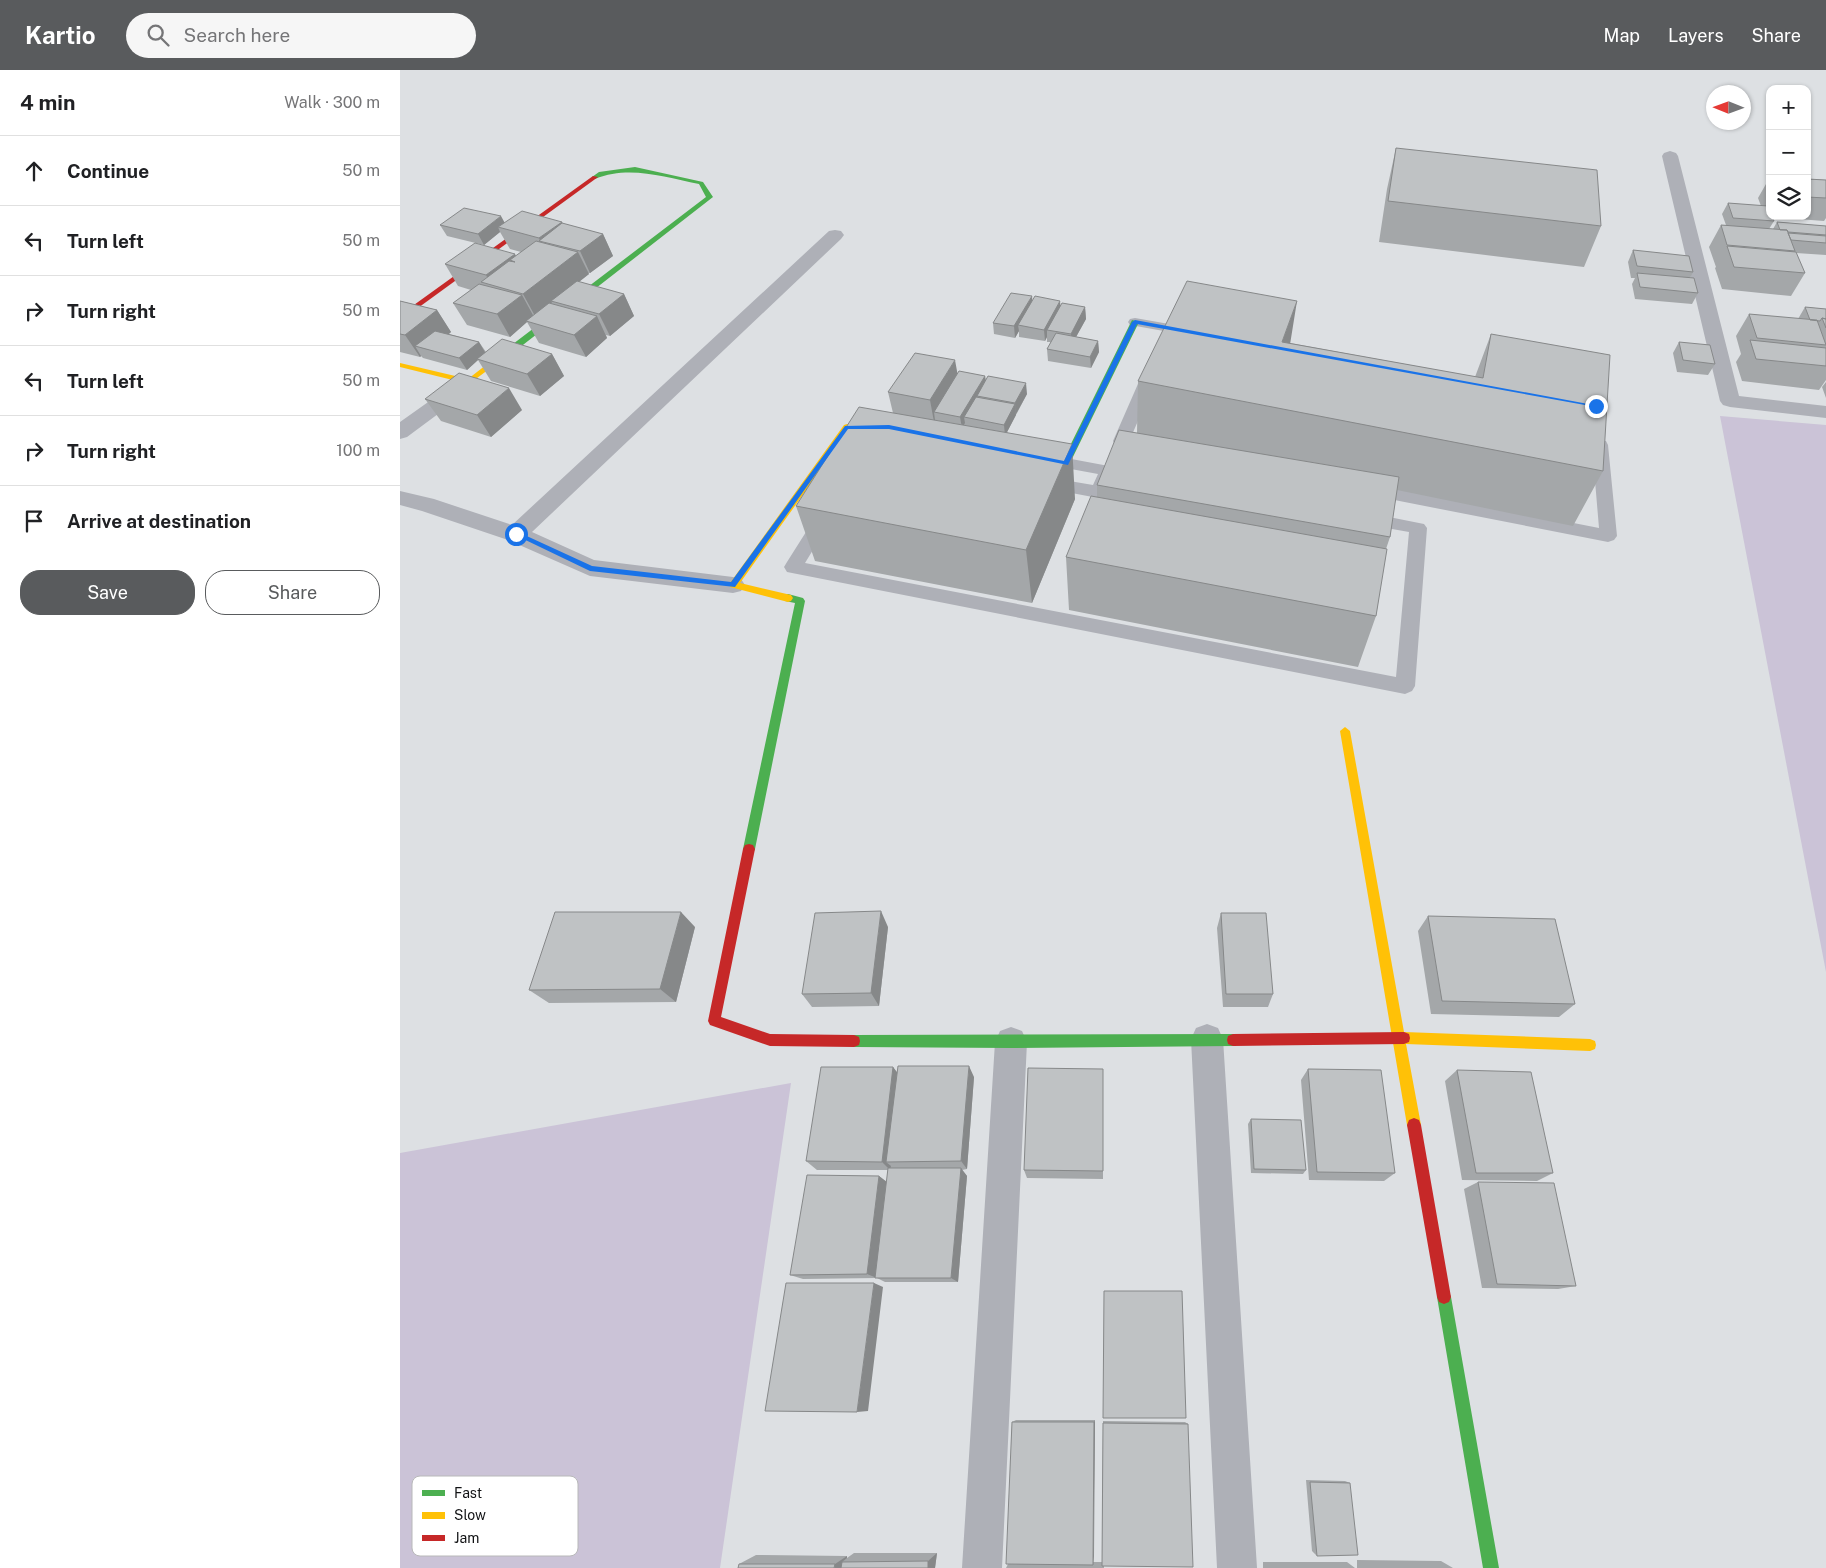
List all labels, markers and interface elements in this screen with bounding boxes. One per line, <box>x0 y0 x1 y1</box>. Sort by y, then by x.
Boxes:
search box <box>126 13 476 58</box>
text: Kartio <box>25 21 96 49</box>
icon: search <box>144 21 172 49</box>
text: Search here <box>184 24 290 46</box>
text: Map <box>1604 25 1640 46</box>
text: Layers <box>1668 25 1724 46</box>
text: Share <box>1752 25 1801 46</box>
north arrow <box>1706 85 1751 130</box>
map controls <box>1766 85 1811 220</box>
button: + <box>1766 85 1811 130</box>
text: 4 min <box>20 90 75 115</box>
text: Walk · 300 m <box>284 93 380 112</box>
button: − <box>1766 130 1811 175</box>
icon: ahead <box>20 157 48 185</box>
text: Continue <box>67 160 149 182</box>
text: 50 m <box>342 161 380 180</box>
button: layers <box>1766 175 1811 220</box>
icon: left <box>20 227 48 255</box>
text: Turn left <box>67 230 144 252</box>
text: 50 m <box>342 231 380 250</box>
icon: right <box>20 297 48 325</box>
text: Turn right <box>67 300 156 322</box>
text: 50 m <box>342 301 380 320</box>
icon: left <box>20 367 48 395</box>
text: Turn left <box>67 370 144 392</box>
text: 50 m <box>342 371 380 390</box>
route end <box>1585 395 1608 418</box>
icon: right <box>20 437 48 465</box>
text: Turn right <box>67 440 156 462</box>
text: 100 m <box>336 441 380 460</box>
icon: arrive <box>20 507 48 535</box>
text: Arrive at destination <box>67 510 251 532</box>
route start <box>505 523 528 546</box>
button: Save <box>20 570 195 615</box>
button: Share <box>205 570 380 615</box>
legend <box>412 1476 578 1556</box>
text: Fast <box>454 1485 482 1501</box>
text: Slow <box>454 1507 486 1523</box>
text: Jam <box>454 1530 479 1546</box>

